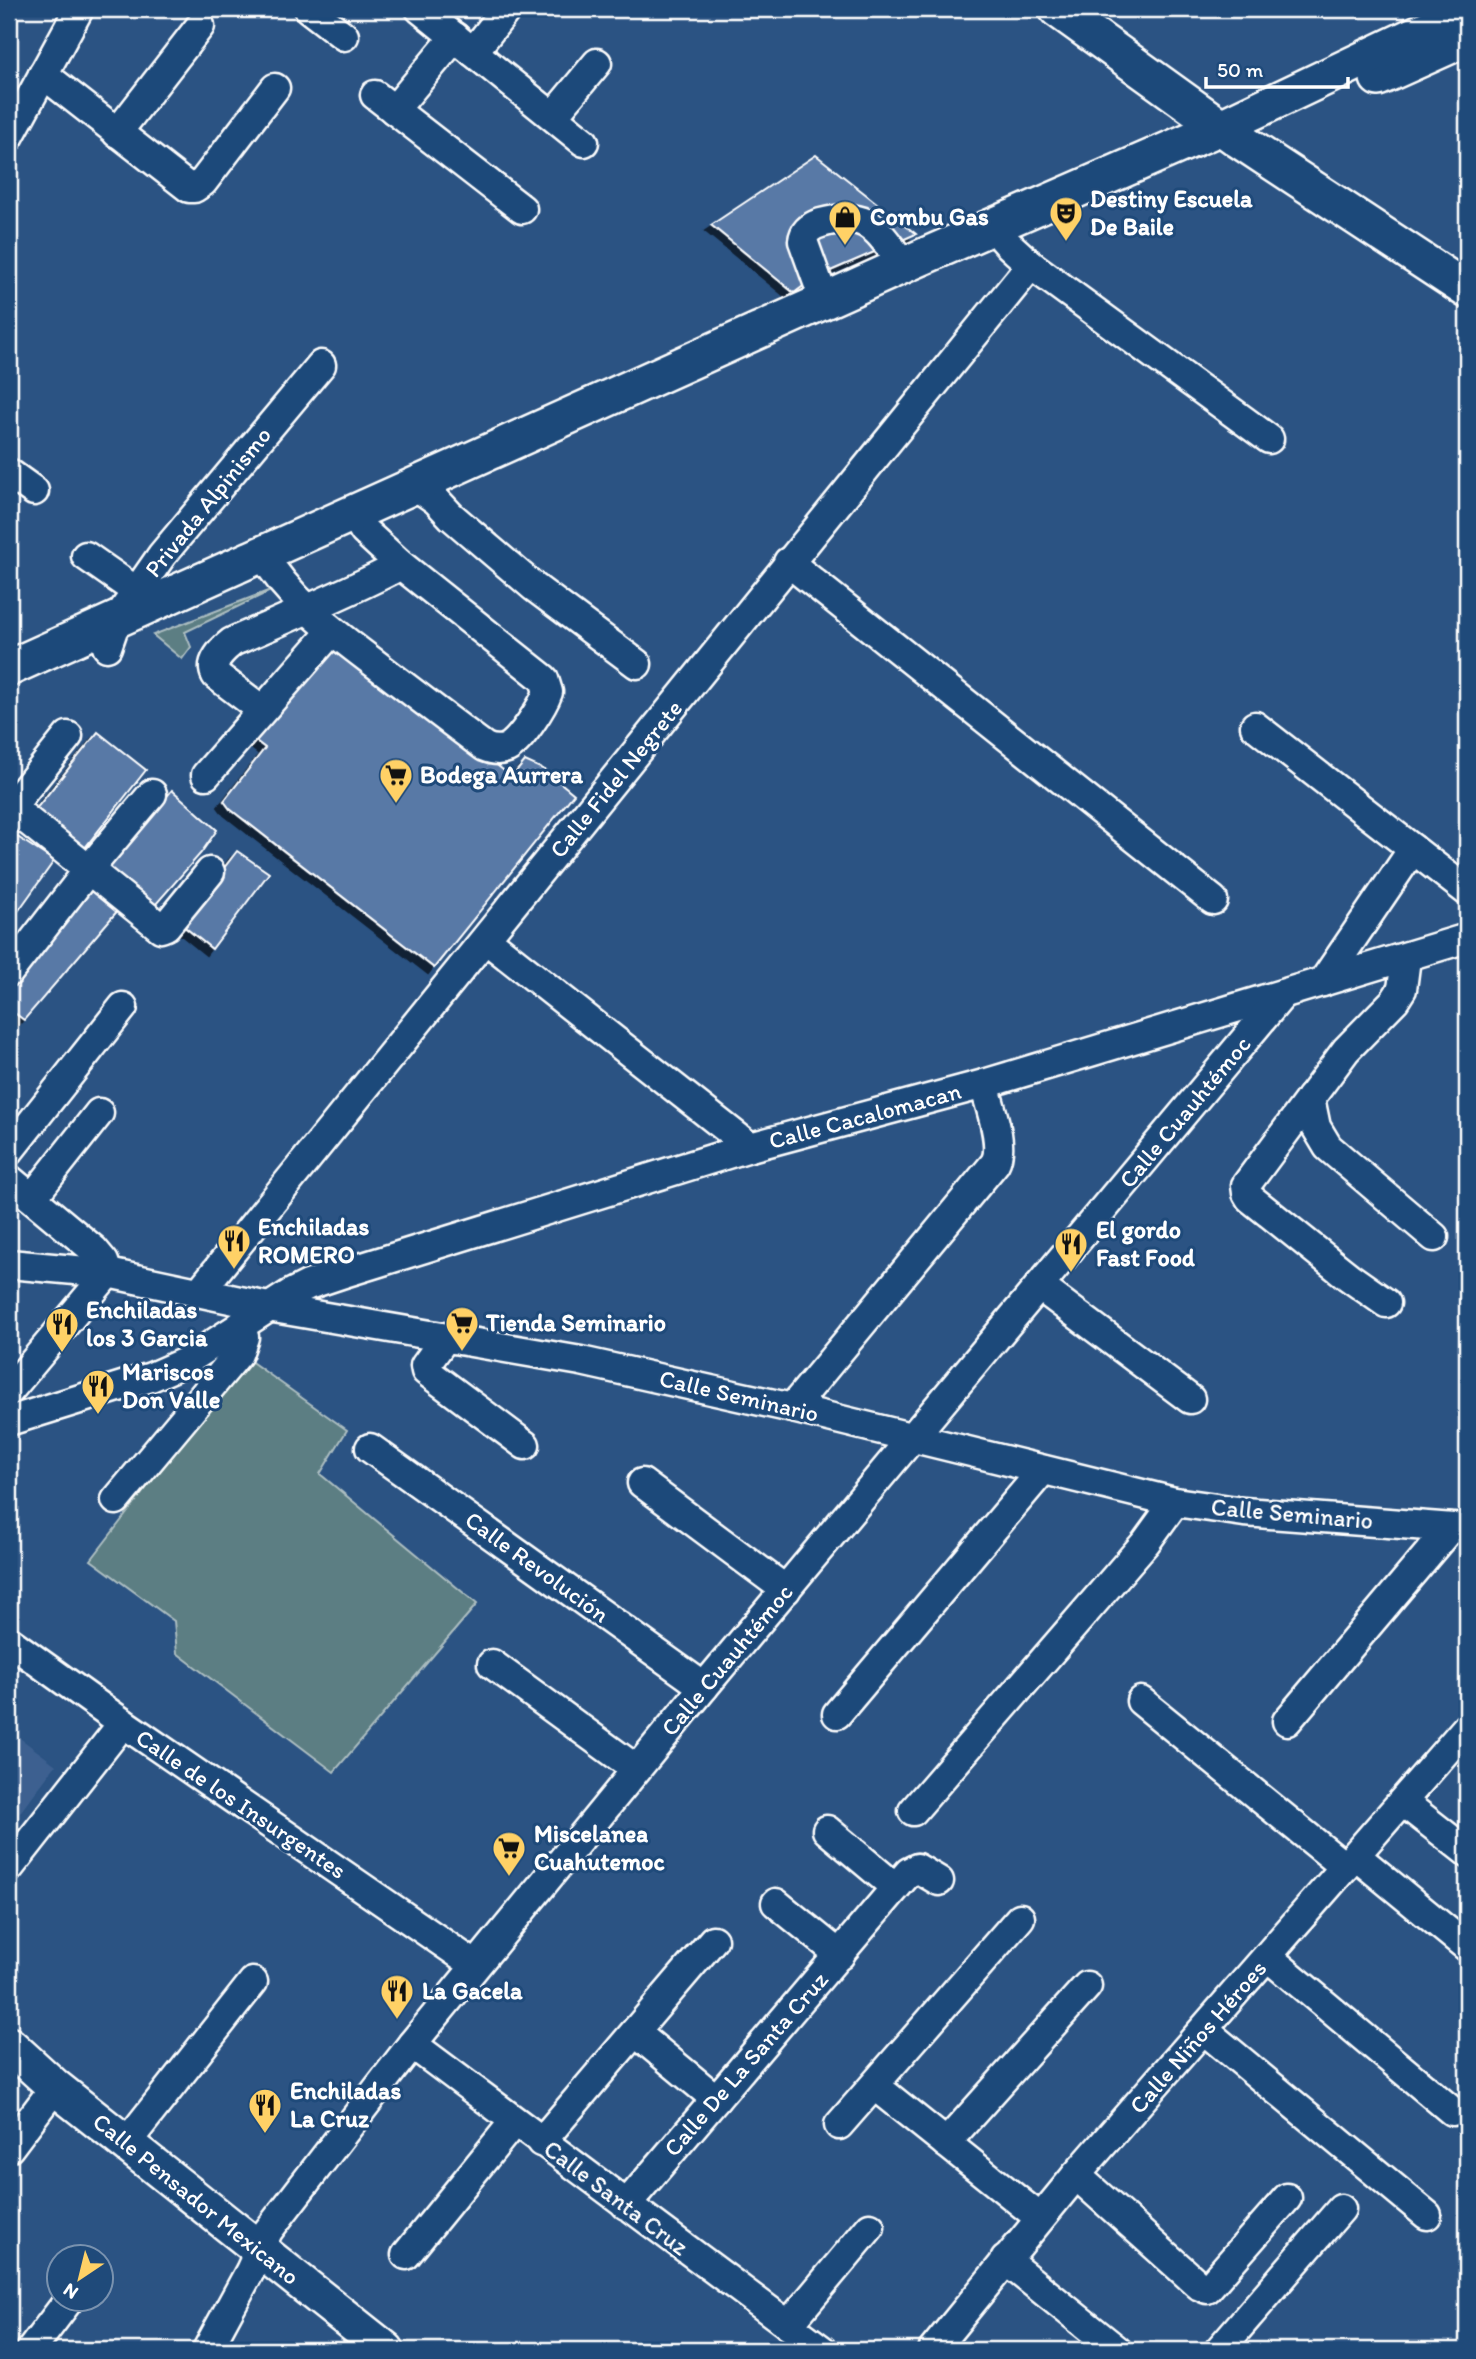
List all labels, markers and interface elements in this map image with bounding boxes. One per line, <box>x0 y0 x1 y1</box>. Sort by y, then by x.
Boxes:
scale bar <box>1206 46 1348 90</box>
text: 50 m <box>1217 57 1264 82</box>
place label: Destiny Escuela De Baile <box>1090 184 1253 241</box>
theatre icon: Destiny Escuela De Baile <box>1047 194 1085 243</box>
shop icon: Combu Gas <box>826 198 864 247</box>
place label: Combu Gas <box>870 202 989 231</box>
street label: Privada Alpinismo <box>138 421 277 583</box>
street label: Calle Fidel Negrete <box>543 694 688 864</box>
supermarket icon: Bodega Aurrera <box>377 756 415 805</box>
place label: Bodega Aurrera <box>420 760 583 790</box>
street label: Calle Cuauhtémoc <box>1113 1030 1257 1194</box>
street label: Calle Cacalomacan <box>765 1076 965 1155</box>
place label: Enchiladas ROMERO <box>258 1212 369 1269</box>
place label: El gordo Fast Food <box>1096 1215 1196 1272</box>
restaurant icon: Enchiladas ROMERO <box>215 1222 253 1271</box>
restaurant icon: El gordo Fast Food <box>1052 1225 1090 1274</box>
place label: Enchiladas los 3 Garcia <box>86 1295 208 1352</box>
supermarket icon: Tienda Seminario <box>443 1304 481 1353</box>
restaurant icon: Enchiladas los 3 Garcia <box>43 1305 81 1354</box>
place label: Tienda Seminario <box>485 1308 666 1337</box>
place label: Mariscos Don Valle <box>122 1357 220 1414</box>
street label: Calle Seminario <box>657 1363 822 1428</box>
restaurant icon: Mariscos Don Valle <box>79 1367 117 1416</box>
street label: Calle Seminario <box>1210 1492 1374 1535</box>
street label: Calle Revolución <box>460 1505 615 1629</box>
street label: Calle Cuauhtémoc <box>655 1578 799 1742</box>
street label: Calle de los Insurgentes <box>131 1722 352 1885</box>
place label: Miscelanea Cuahutemoc <box>534 1819 665 1876</box>
supermarket icon: Miscelanea Cuahutemoc <box>490 1829 528 1878</box>
street label: Calle Niños Héroes <box>1123 1954 1272 2119</box>
street label: Calle De La Santa Cruz <box>657 1965 834 2162</box>
restaurant icon: La Gacela <box>378 1972 416 2021</box>
place label: La Gacela <box>422 1976 523 2005</box>
place label: Enchiladas La Cruz <box>290 2076 401 2133</box>
restaurant icon: Enchiladas La Cruz <box>246 2086 284 2135</box>
street label: Calle Pensador Mexicano <box>87 2106 305 2291</box>
street label: Calle Santa Cruz <box>538 2134 694 2261</box>
north arrow <box>46 2244 116 2314</box>
text: N <box>59 2278 82 2305</box>

